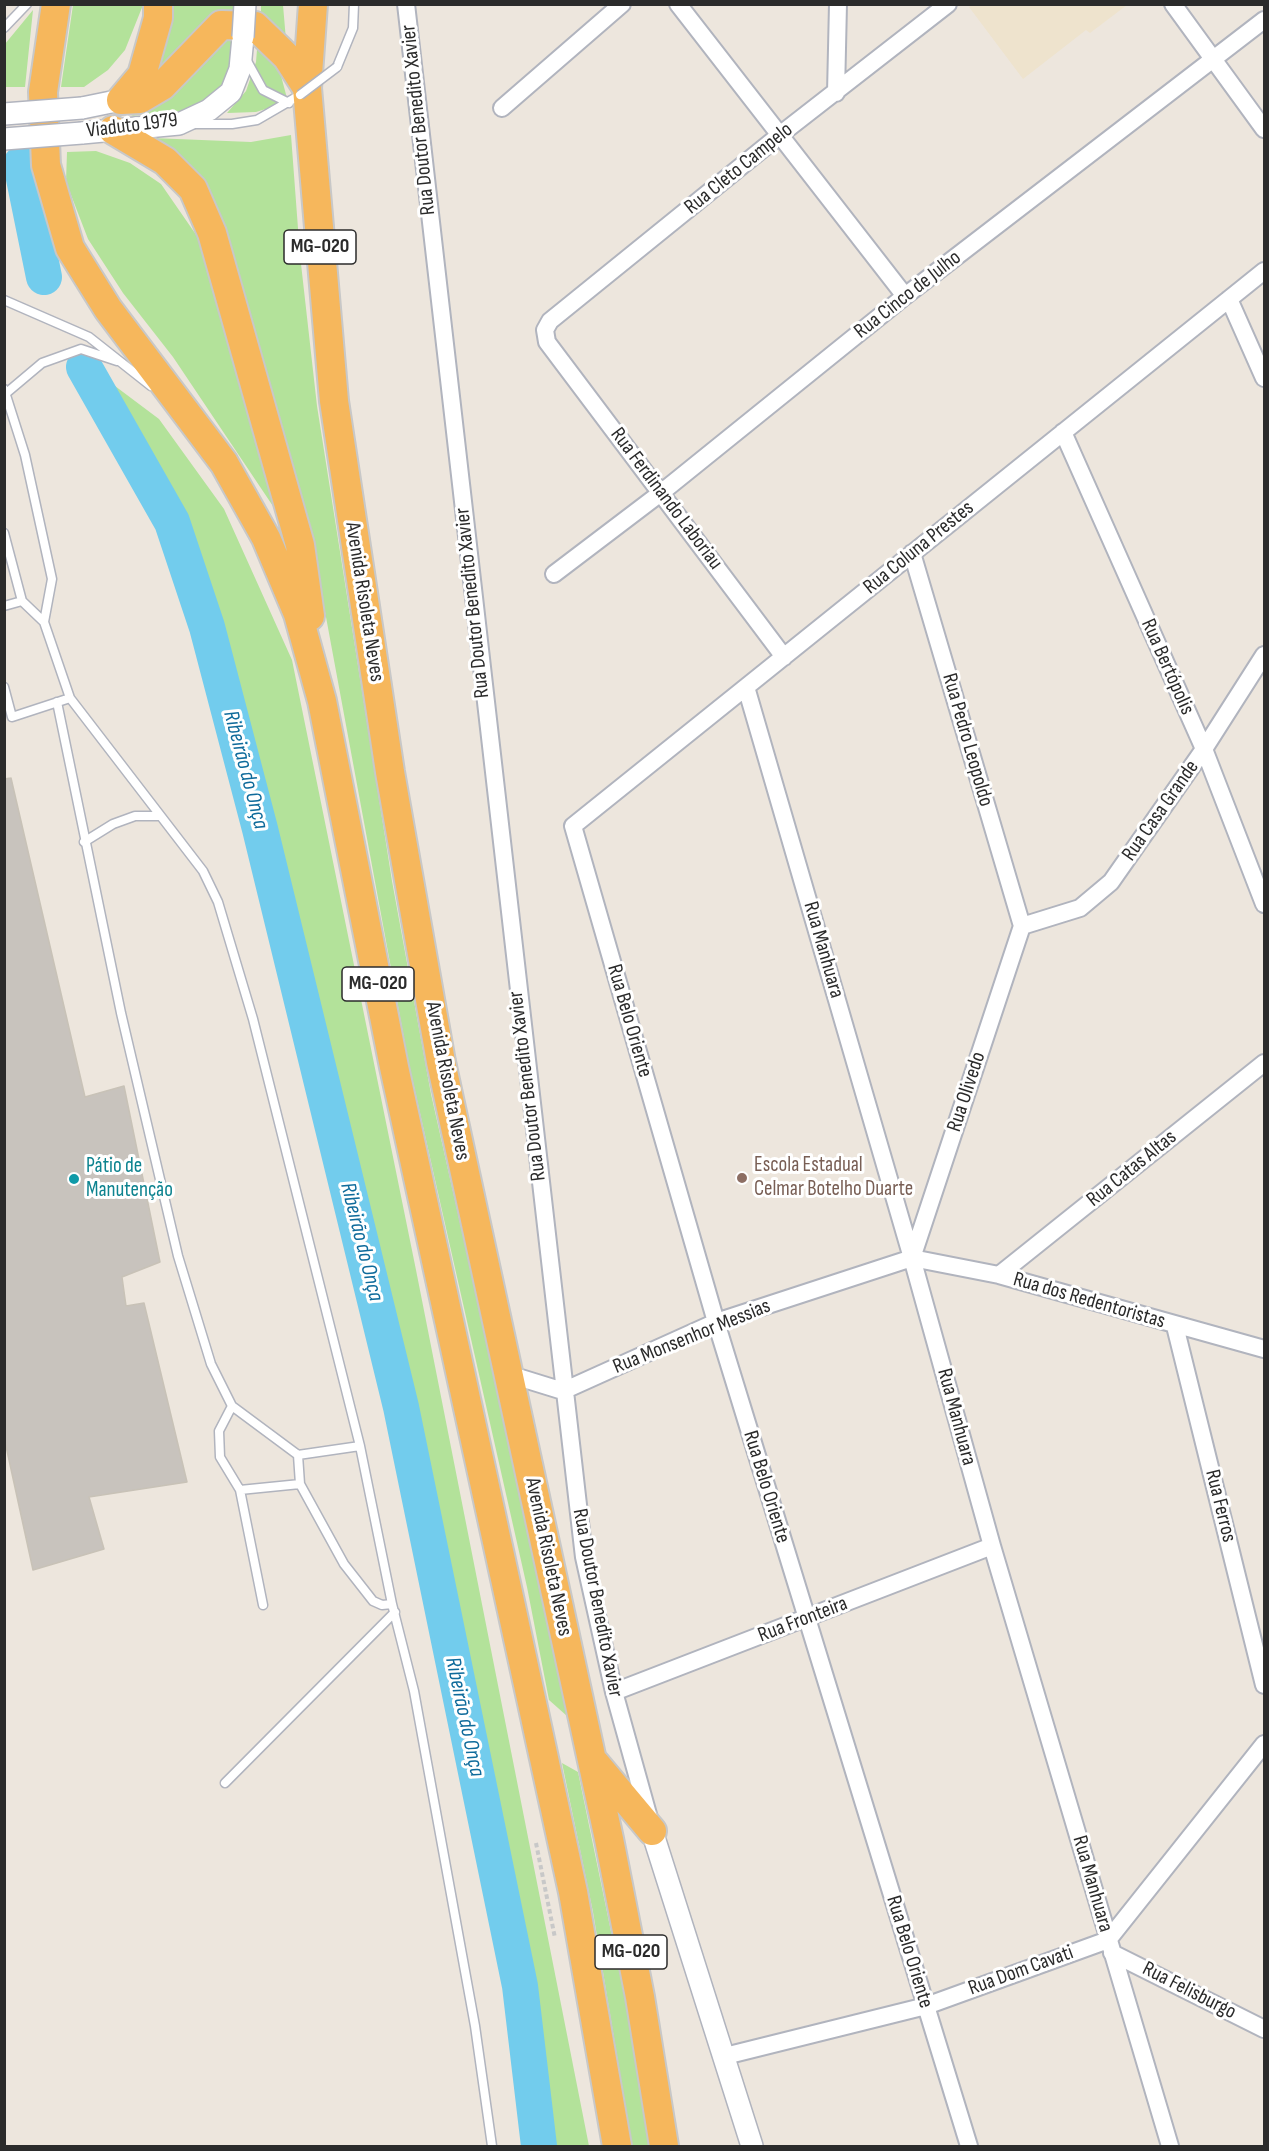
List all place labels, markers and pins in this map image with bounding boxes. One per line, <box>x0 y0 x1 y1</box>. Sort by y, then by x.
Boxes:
place label: Escola Estadual Celmar Botelho Duarte <box>754 1153 913 1203</box>
place label: Pátio de Manutenção <box>86 1154 173 1204</box>
marker: Escola Estadual Celmar Botelho Duarte <box>735 1171 749 1185</box>
marker: Pátio de Manutenção <box>67 1172 81 1186</box>

